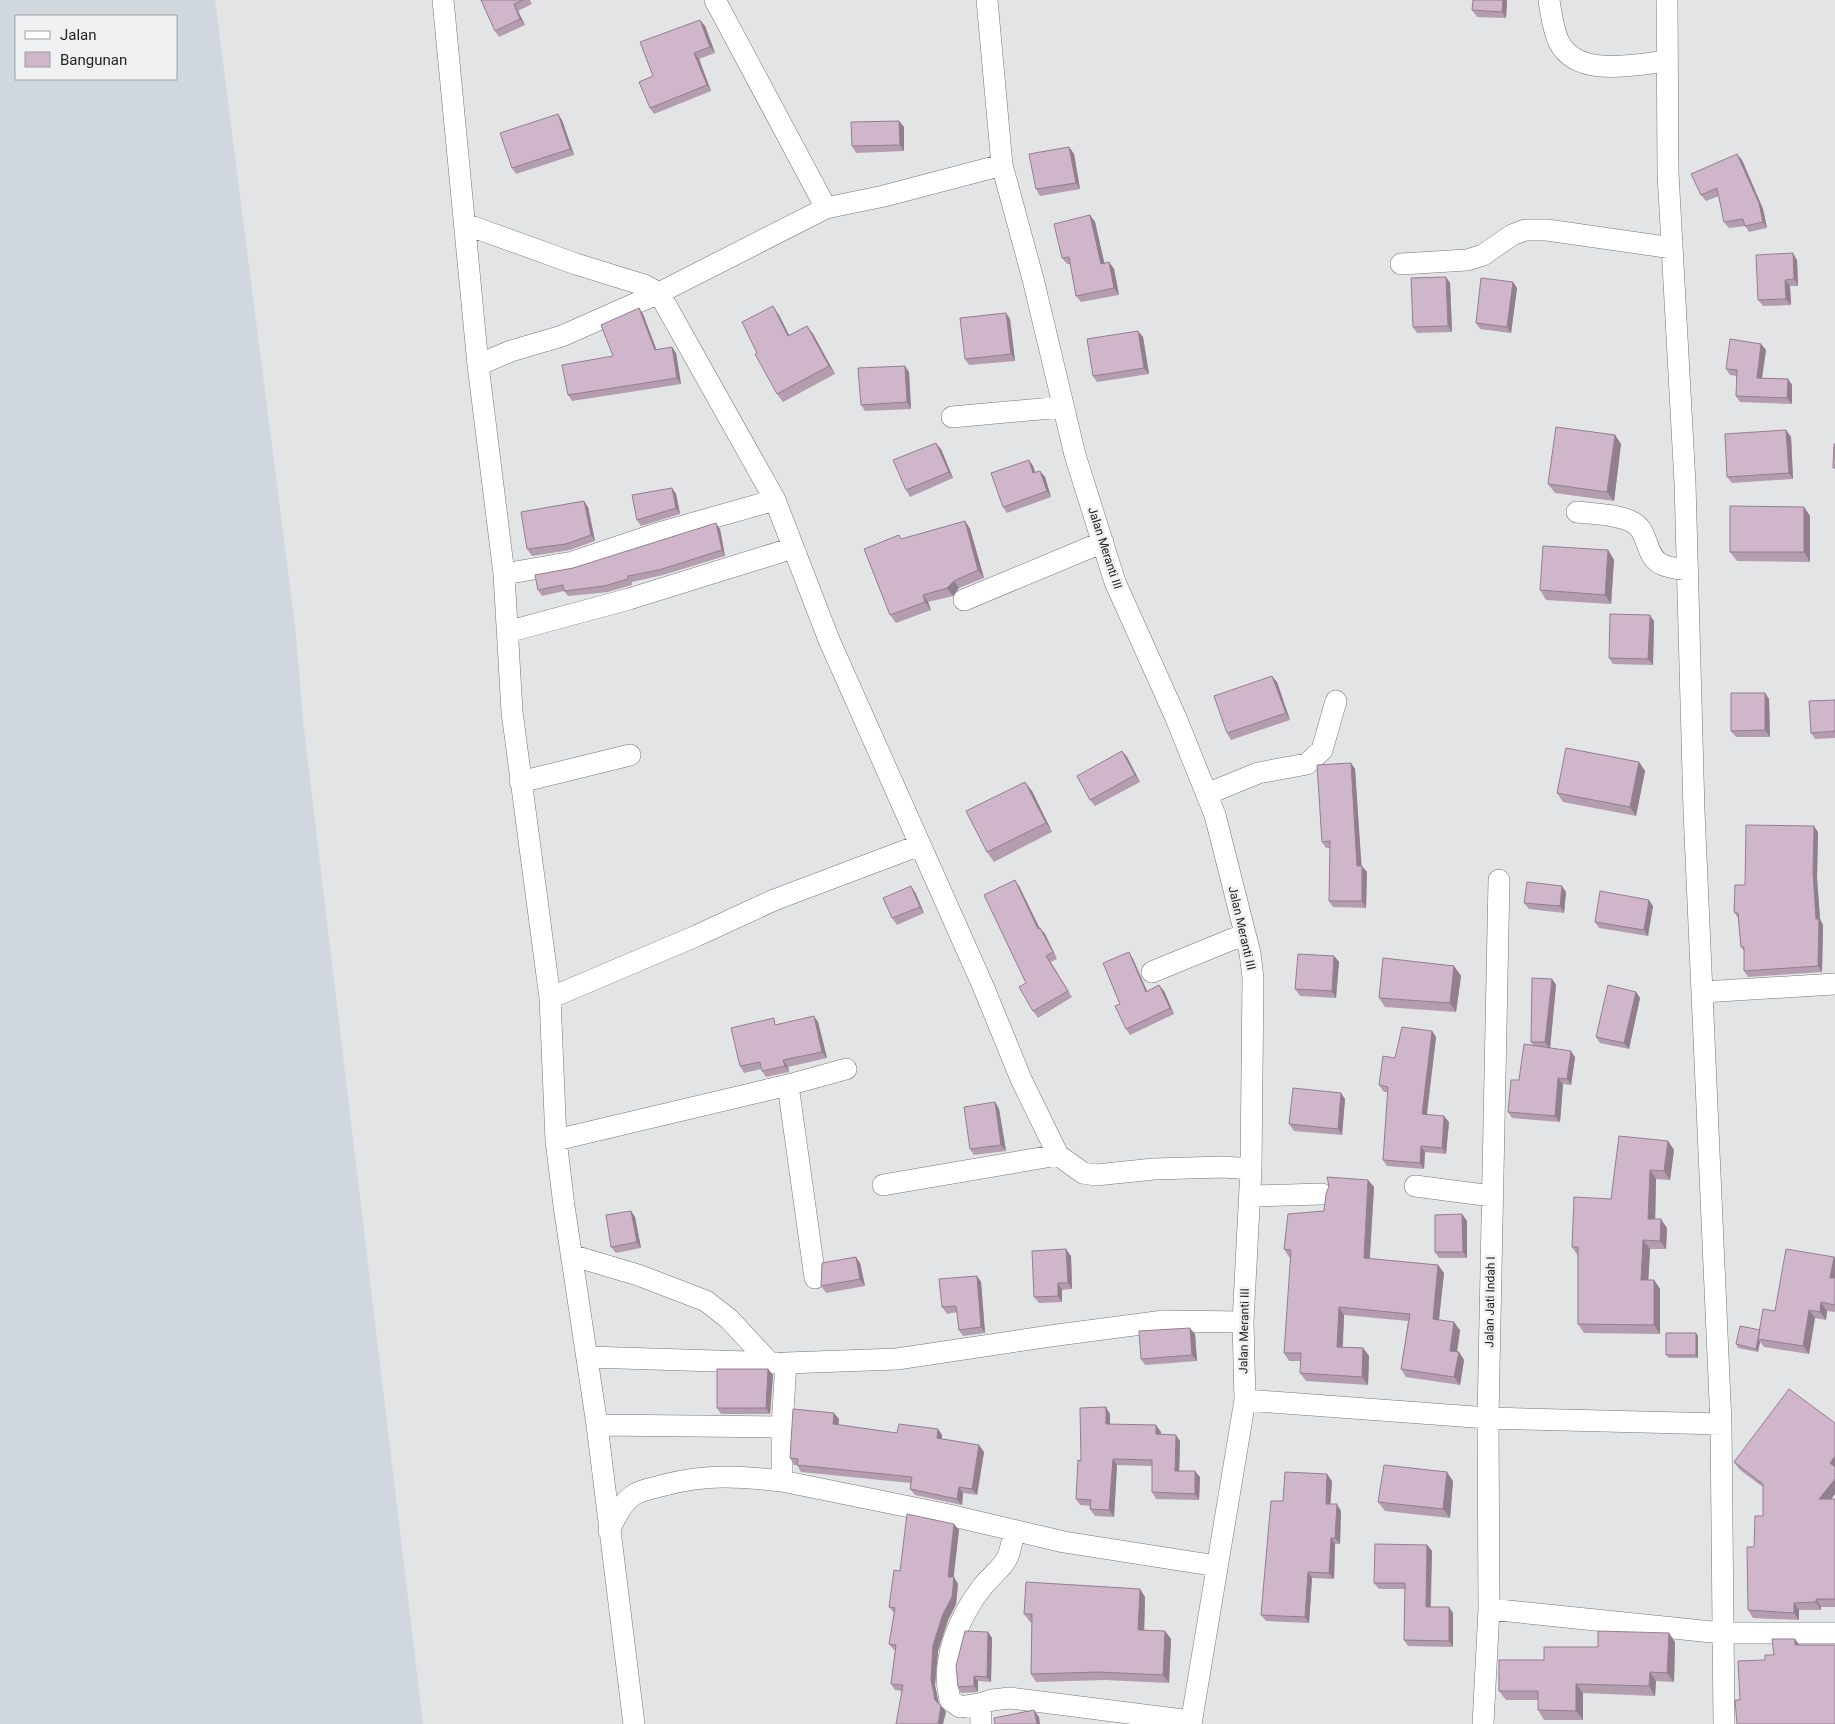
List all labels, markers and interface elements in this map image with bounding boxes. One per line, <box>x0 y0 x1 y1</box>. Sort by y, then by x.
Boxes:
legend <box>15 15 178 80</box>
text: Jalan <box>60 26 97 44</box>
text: Bangunan <box>60 51 127 69</box>
street label: Jalan Meranti III <box>1085 505 1125 591</box>
street label: Jalan Meranti III <box>1226 885 1258 971</box>
street label: Jalan Jati Indah I <box>1482 1256 1498 1348</box>
street label: Jalan Meranti III <box>1236 1288 1252 1374</box>

